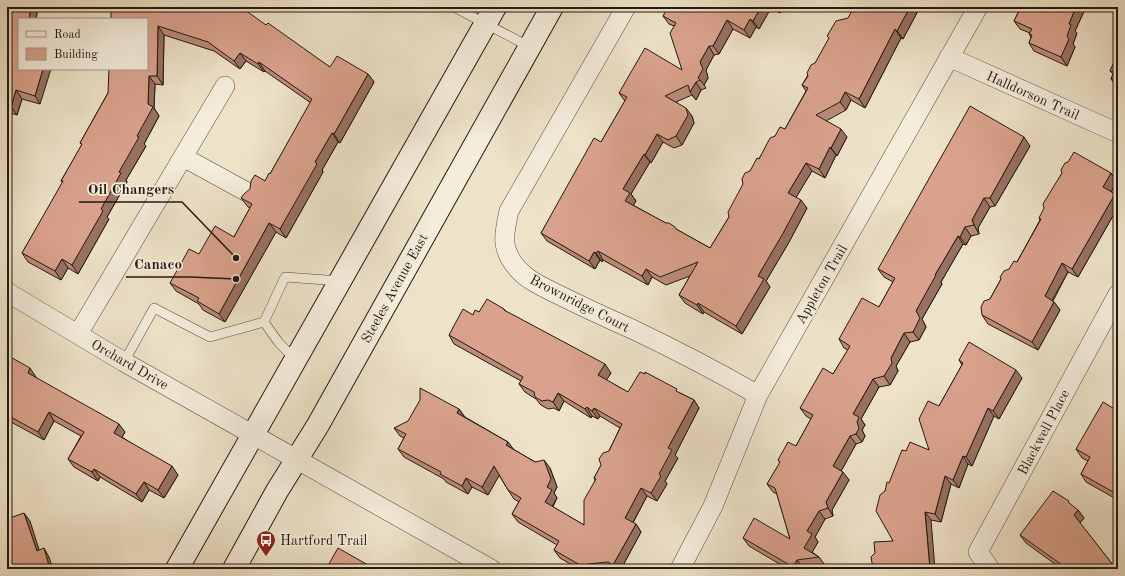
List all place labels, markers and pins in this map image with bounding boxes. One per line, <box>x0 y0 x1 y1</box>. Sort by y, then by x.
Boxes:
callout: Oil Changers <box>79 175 182 202</box>
callout: Canaco <box>126 250 190 277</box>
bus stop icon: Hartford Trail <box>255 529 277 557</box>
place label: Hartford Trail <box>280 534 368 548</box>

